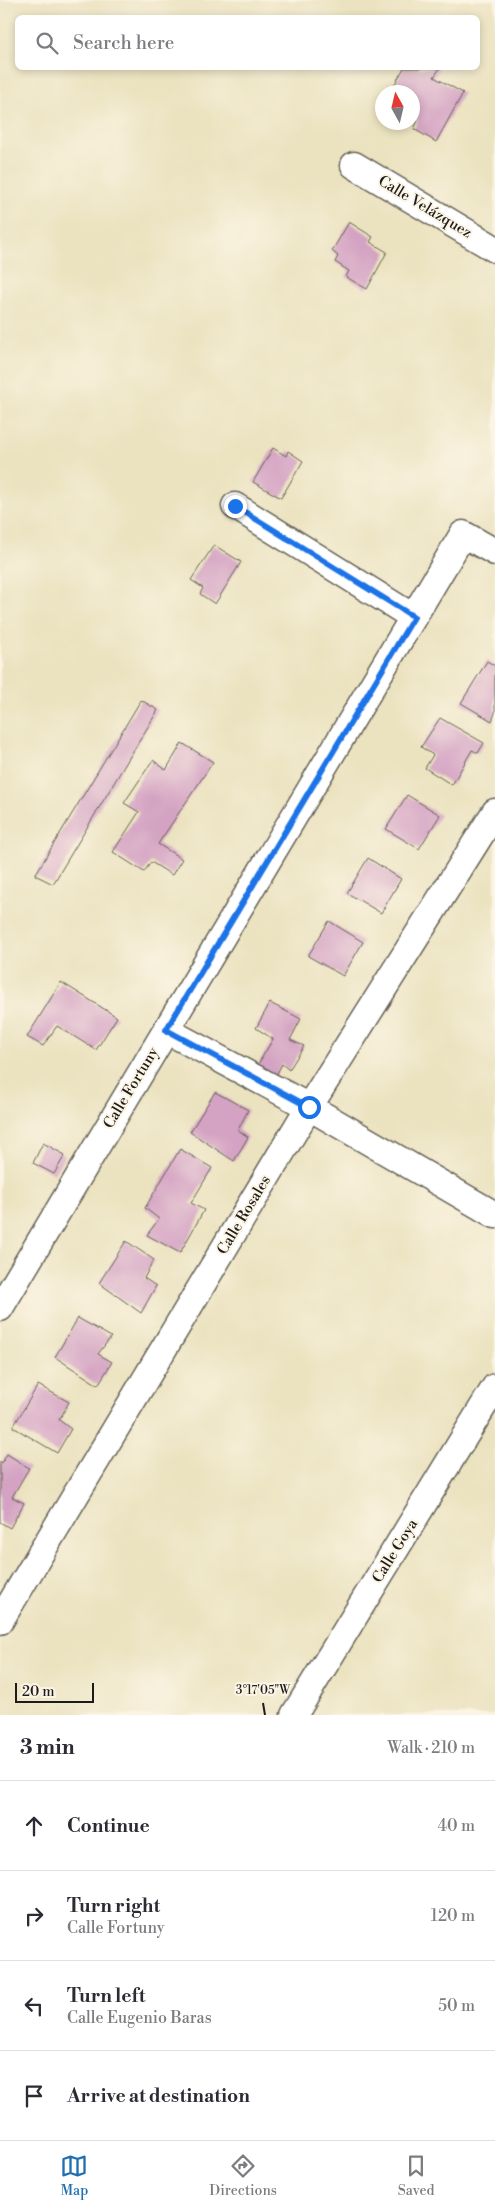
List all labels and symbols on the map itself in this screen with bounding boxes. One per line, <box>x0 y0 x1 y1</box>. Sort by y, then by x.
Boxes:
north arrow <box>375 85 420 130</box>
street label: Calle Velázquez <box>375 171 475 243</box>
route end <box>224 495 247 518</box>
street label: Calle Fortuny <box>99 1043 163 1132</box>
route start <box>298 1096 321 1119</box>
street label: Calle Rosales <box>213 1172 275 1258</box>
street label: Calle Goya <box>368 1515 422 1586</box>
scale bar <box>15 1680 94 1703</box>
text: 3°17'05"W <box>236 1683 291 1698</box>

